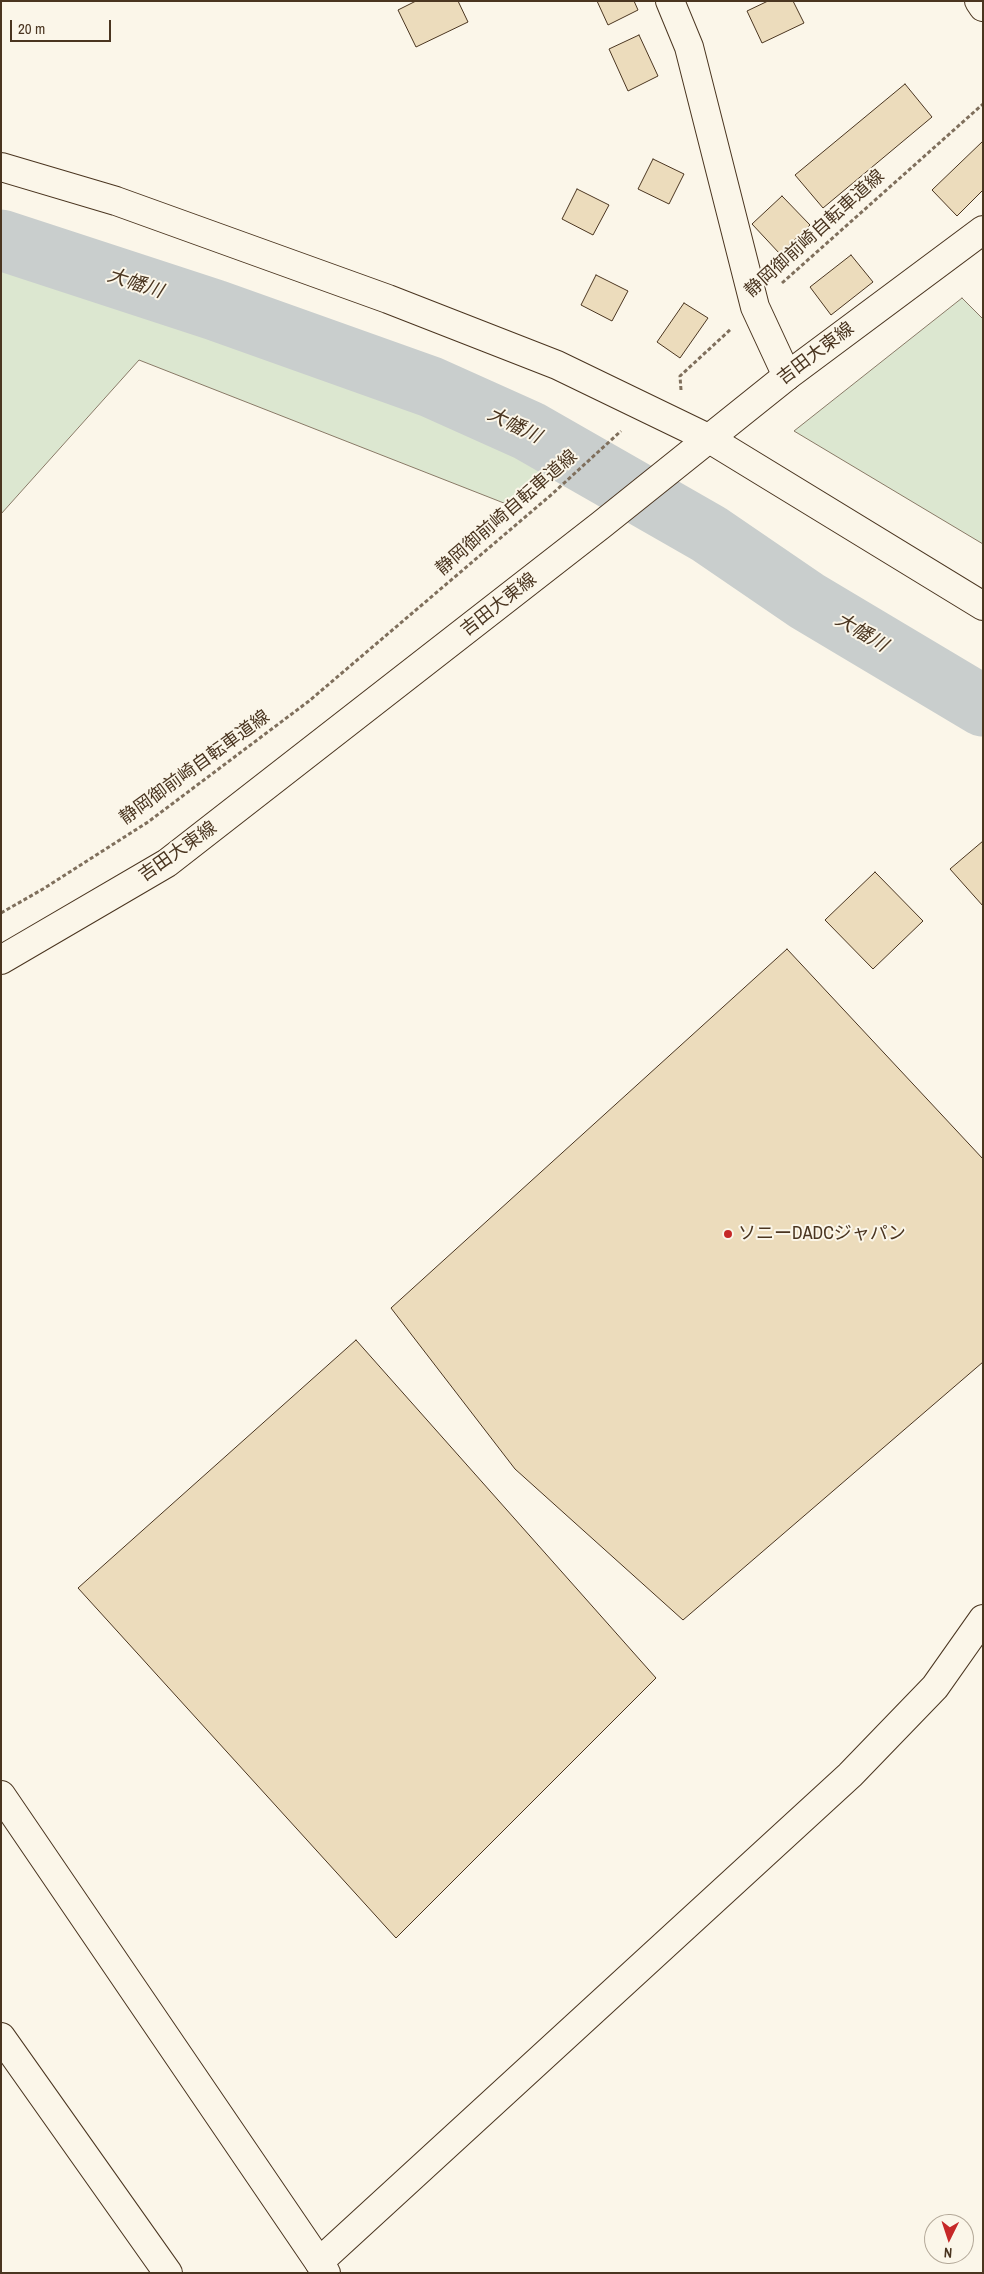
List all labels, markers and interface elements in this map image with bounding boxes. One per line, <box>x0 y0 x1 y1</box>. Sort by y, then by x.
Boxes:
scale bar <box>12 10 114 42</box>
text: 20 m <box>18 18 45 39</box>
street label: 静岡御前崎自転車道線 <box>741 166 889 302</box>
water label: 大幡川 <box>104 264 166 304</box>
street label: 吉田大東線 <box>774 318 858 390</box>
water label: 大幡川 <box>483 403 545 449</box>
street label: 静岡御前崎自転車道線 <box>432 446 582 580</box>
street label: 吉田大東線 <box>457 569 541 641</box>
water label: 大幡川 <box>831 609 891 657</box>
street label: 静岡御前崎自転車道線 <box>116 706 274 830</box>
street label: 吉田大東線 <box>135 817 221 887</box>
place label: ソニーDADCジャパン <box>738 1223 906 1245</box>
marker: ソニーDADCジャパン <box>722 1228 734 1240</box>
north arrow <box>924 2214 974 2264</box>
text: N <box>943 2244 953 2262</box>

